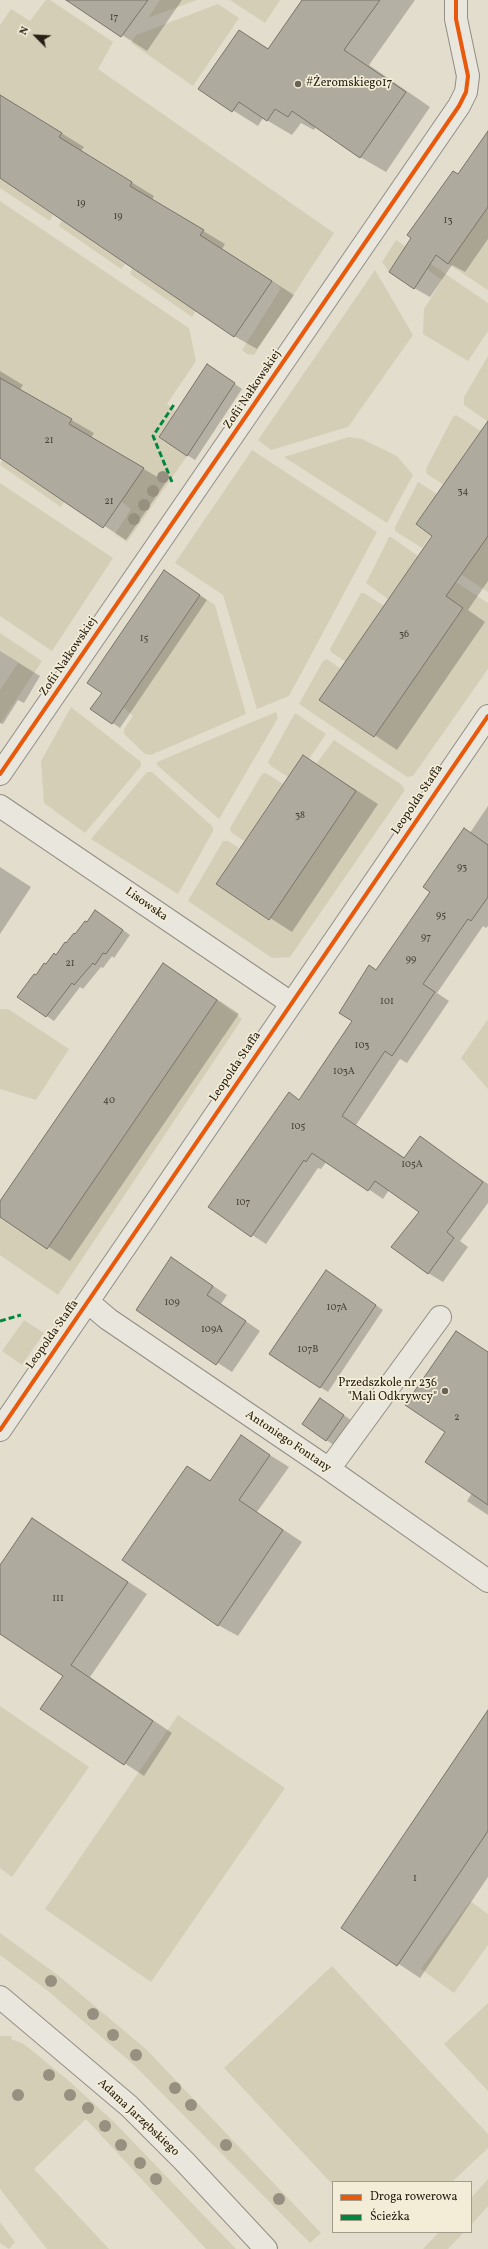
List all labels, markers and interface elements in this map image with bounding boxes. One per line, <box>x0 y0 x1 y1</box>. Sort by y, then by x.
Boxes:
house number: 17 <box>110 12 118 24</box>
north arrow <box>16 16 56 56</box>
text: N <box>16 24 33 38</box>
place label: #Żeromskiego17 <box>306 77 392 91</box>
marker: #Żeromskiego17 <box>293 79 303 89</box>
house number: 19 <box>76 198 86 210</box>
house number: 19 <box>113 211 123 223</box>
house number: 13 <box>443 215 453 227</box>
street label: Zofii Nałkowskiej <box>221 348 285 432</box>
house number: 21 <box>44 435 54 447</box>
house number: 34 <box>457 486 469 498</box>
house number: 21 <box>104 496 114 508</box>
street label: Zofii Nałkowskiej <box>37 615 101 699</box>
house number: 36 <box>399 629 409 641</box>
house number: 15 <box>140 633 148 645</box>
street label: Leopolda Staffa <box>389 762 447 838</box>
house number: 38 <box>295 810 305 822</box>
house number: 93 <box>457 862 467 874</box>
street label: Lisowska <box>122 885 170 925</box>
house number: 95 <box>436 910 446 922</box>
house number: 97 <box>421 932 431 944</box>
house number: 99 <box>406 954 416 966</box>
house number: 21 <box>65 958 75 970</box>
house number: 101 <box>380 996 394 1008</box>
street label: Leopolda Staffa <box>207 1029 265 1105</box>
house number: 103 <box>355 1040 369 1052</box>
house number: 103A <box>333 1066 355 1078</box>
house number: 40 <box>103 1095 115 1107</box>
house number: 105 <box>291 1121 305 1133</box>
house number: 105A <box>401 1159 423 1171</box>
house number: 107 <box>236 1197 250 1209</box>
house number: 109 <box>164 1297 180 1309</box>
street label: Leopolda Staffa <box>24 1298 82 1372</box>
house number: 107A <box>327 1302 347 1314</box>
house number: 109A <box>201 1324 223 1336</box>
house number: 107B <box>298 1344 318 1356</box>
place label: Przedszkole nr 236 "Mali Odkrywcy" <box>338 1377 437 1405</box>
marker: Przedszkole nr 236 "Mali Odkrywcy" <box>440 1386 450 1396</box>
street label: Antoniego Fontany <box>242 1408 334 1476</box>
house number: 2 <box>454 1412 460 1424</box>
house number: 111 <box>52 1593 64 1605</box>
house number: 1 <box>413 1873 417 1885</box>
street label: Adama Jarzębskiego <box>94 2076 182 2160</box>
legend <box>332 2181 472 2233</box>
text: Droga rowerowa <box>370 2189 457 2205</box>
text: Ścieżka <box>370 2209 410 2225</box>

